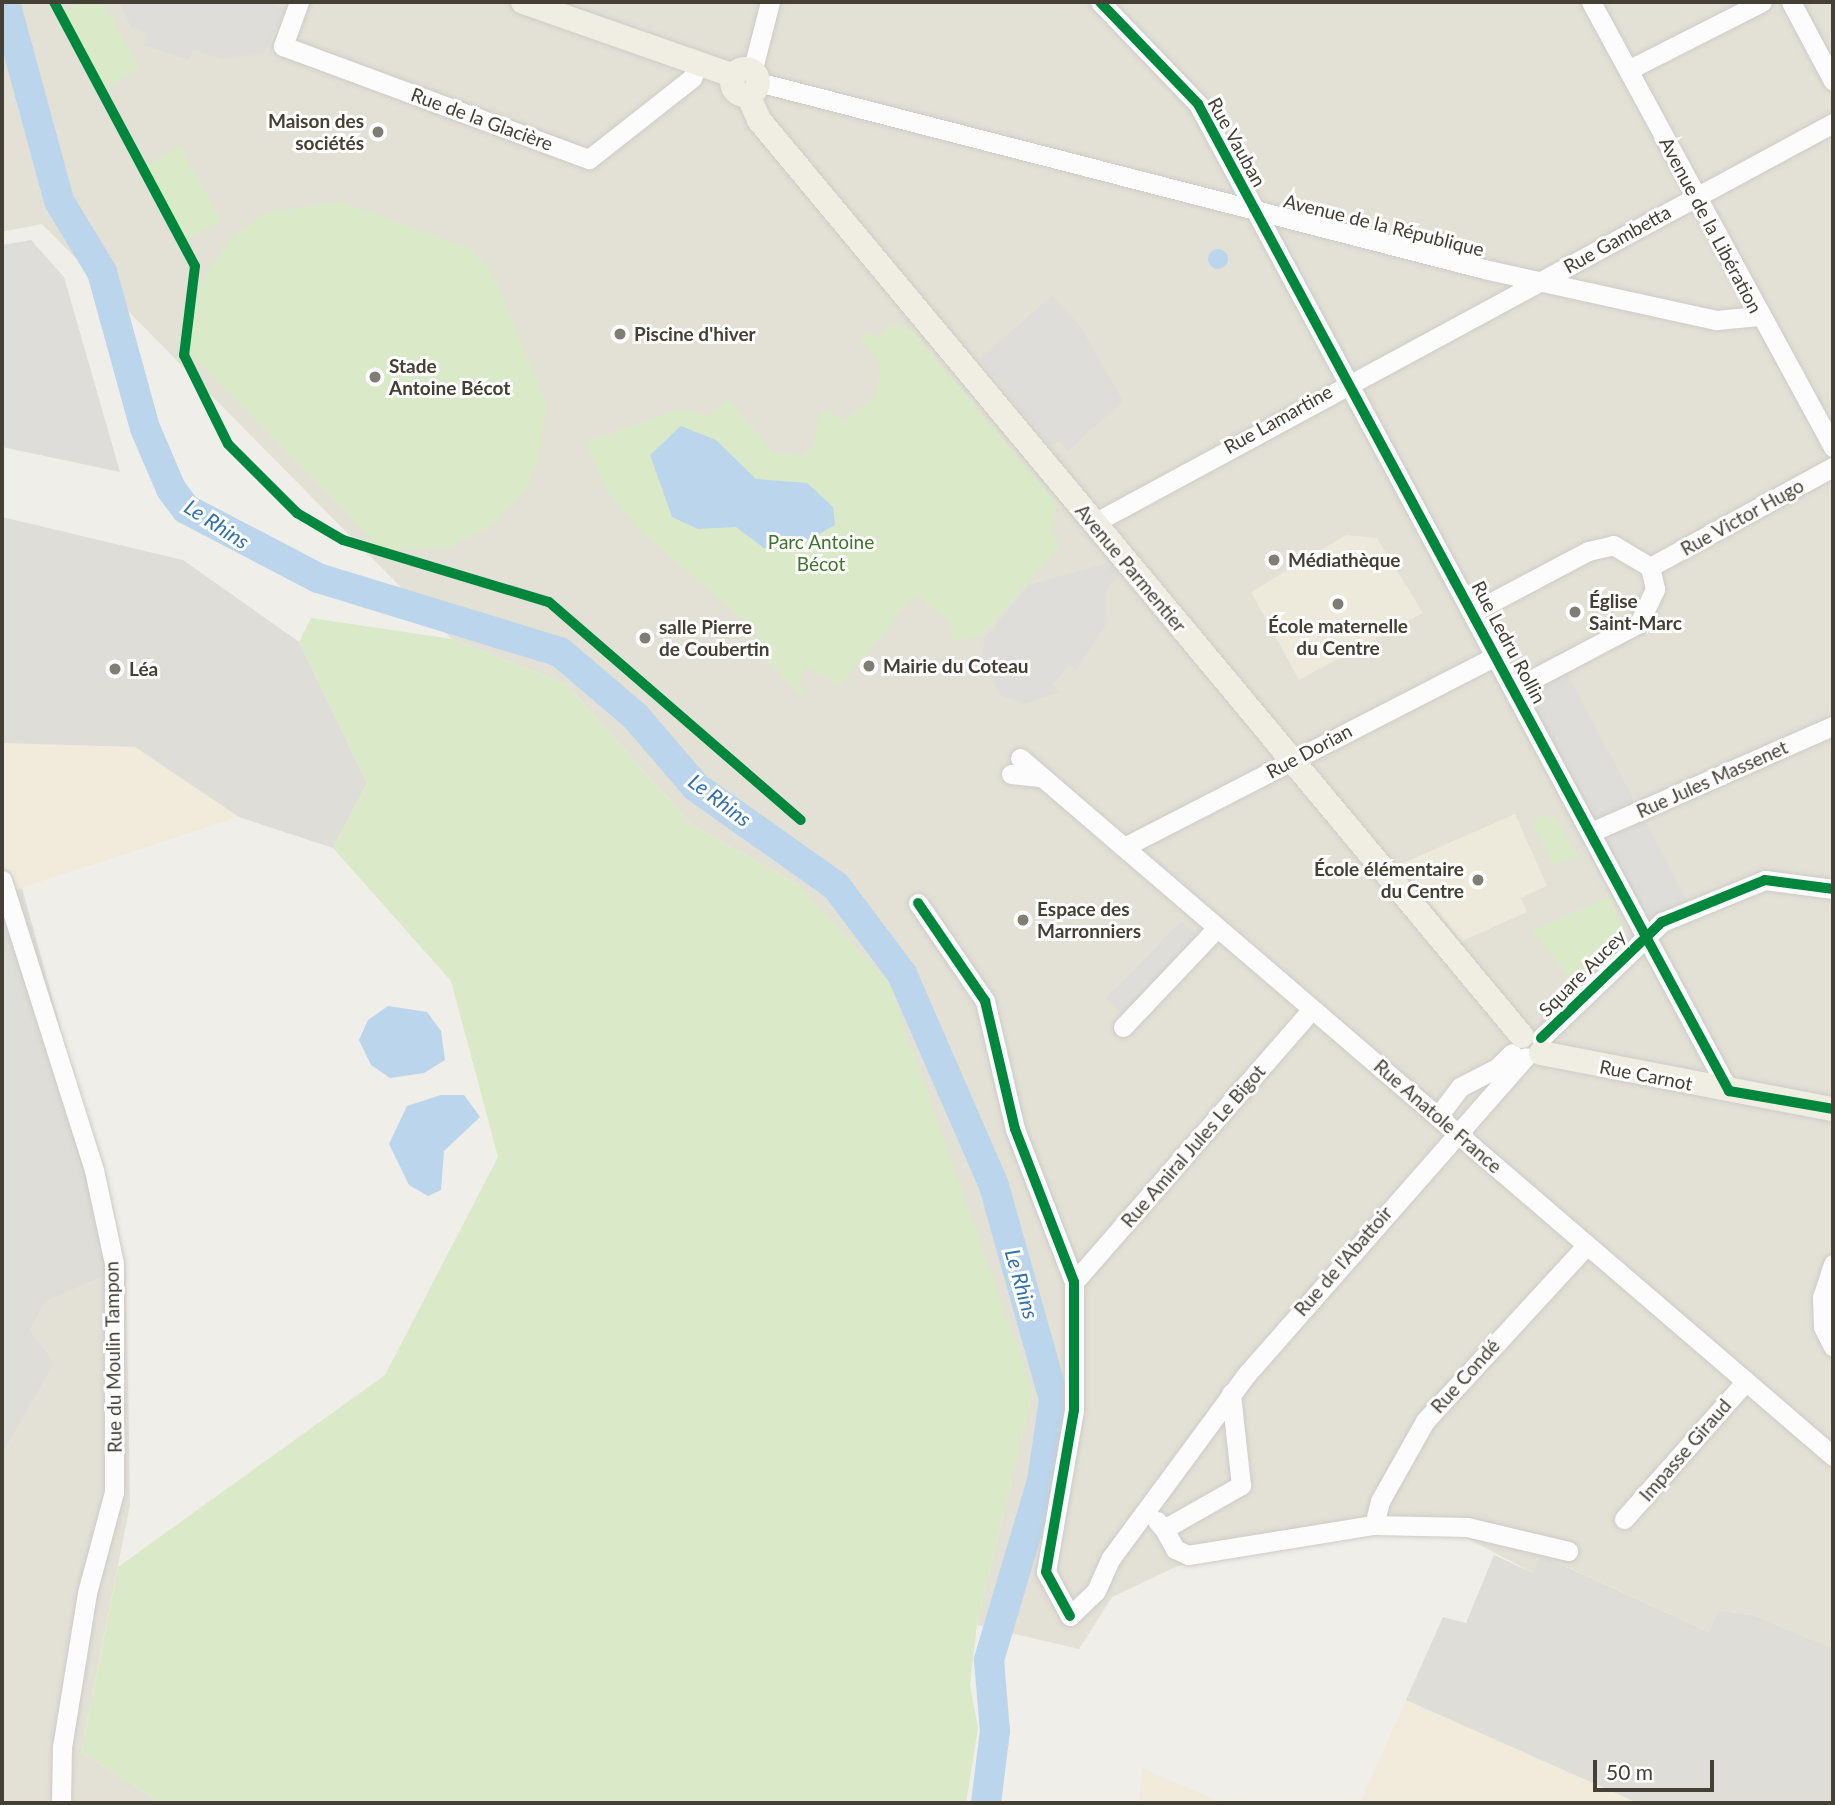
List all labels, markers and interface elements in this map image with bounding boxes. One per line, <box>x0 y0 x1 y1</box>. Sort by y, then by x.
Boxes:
street label: Rue de la Glacière <box>408 83 556 155</box>
street label: Rue Vauban <box>1203 93 1271 191</box>
place label: Maison des sociétés <box>268 110 364 154</box>
marker: Maison des sociétés <box>370 124 386 140</box>
street label: Avenue de la Libération <box>1655 133 1767 317</box>
street label: Avenue de la République <box>1281 189 1487 261</box>
street label: Rue Gambetta <box>1559 200 1675 278</box>
place label: Piscine d'hiver <box>634 323 756 345</box>
marker: Piscine d'hiver <box>612 326 628 342</box>
place label: Stade Antoine Bécot <box>389 355 510 399</box>
marker: Stade Antoine Bécot <box>367 369 383 385</box>
street label: Rue Lamartine <box>1220 380 1336 458</box>
street label: Rue Victor Hugo <box>1676 474 1808 560</box>
water label: Le Rhins <box>180 494 254 554</box>
street label: Avenue Parmentier <box>1071 499 1191 637</box>
park label: Parc Antoine Bécot <box>767 531 875 575</box>
place label: Médiathèque <box>1288 549 1400 571</box>
marker: Médiathèque <box>1266 552 1282 568</box>
street label: Rue Ledru Rollin <box>1467 577 1551 707</box>
place label: Église Saint-Marc <box>1589 590 1682 634</box>
marker: École maternelle du Centre <box>1330 596 1346 612</box>
marker: Église Saint-Marc <box>1567 604 1583 620</box>
place label: École maternelle du Centre <box>1268 615 1408 659</box>
place label: salle Pierre de Coubertin <box>659 616 770 660</box>
marker: salle Pierre de Coubertin <box>637 630 653 646</box>
place label: Mairie du Coteau <box>883 655 1029 677</box>
place label: Léa <box>129 658 158 680</box>
marker: Mairie du Coteau <box>861 658 877 674</box>
marker: Léa <box>107 661 123 677</box>
street label: Rue Dorian <box>1262 719 1356 783</box>
street label: Rue Jules Massenet <box>1633 735 1791 823</box>
water label: Le Rhins <box>684 768 756 832</box>
place label: École élémentaire du Centre <box>1314 858 1464 902</box>
marker: École élémentaire du Centre <box>1470 872 1486 888</box>
place label: Espace des Marronniers <box>1037 898 1141 942</box>
marker: Espace des Marronniers <box>1015 912 1031 928</box>
street label: Square Aucey <box>1534 925 1630 1021</box>
street label: Rue Anatole France <box>1369 1054 1507 1178</box>
street label: Rue Carnot <box>1598 1055 1694 1095</box>
street label: Rue Amiral Jules Le Bigot <box>1116 1060 1270 1232</box>
street label: Rue de l'Abattoir <box>1289 1202 1397 1320</box>
water label: Le Rhins <box>1000 1246 1044 1322</box>
street label: Rue du Moulin Tampon <box>100 1261 126 1453</box>
street label: Rue Condé <box>1426 1334 1504 1418</box>
street label: Impasse Giraud <box>1634 1394 1736 1506</box>
scale bar <box>1597 1745 1718 1789</box>
text: 50 m <box>1606 1759 1653 1784</box>

